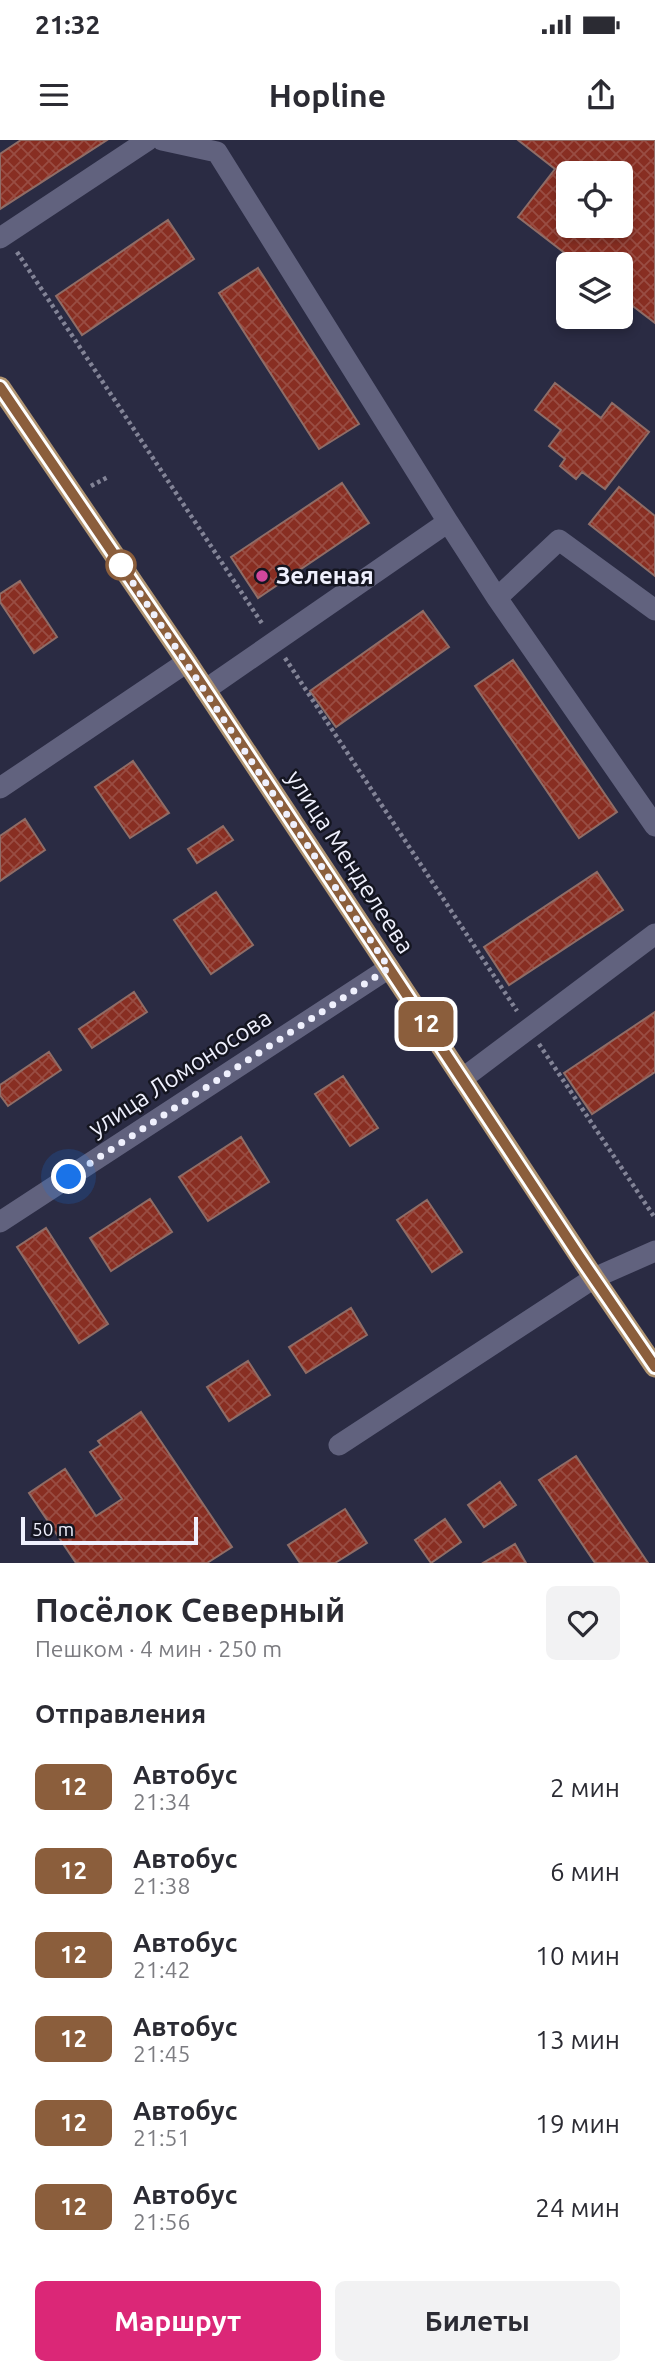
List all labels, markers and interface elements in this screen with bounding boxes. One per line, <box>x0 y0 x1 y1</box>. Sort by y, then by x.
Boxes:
text: 21:32 <box>35 10 100 39</box>
icon: menu <box>35 76 73 114</box>
icon: share <box>582 76 620 114</box>
text: Hopline <box>269 77 386 113</box>
map controls <box>556 161 633 329</box>
button: locate <box>556 161 633 238</box>
button: layers <box>556 252 633 329</box>
unlabelled marker <box>106 550 136 580</box>
place label: Зеленая <box>276 562 374 589</box>
marker: Зеленая <box>254 568 270 584</box>
street label: улица Менделеева <box>281 765 420 958</box>
line badge: 12 <box>394 1001 458 1047</box>
street label: улица Ломоносова <box>83 1004 276 1142</box>
text: 12 <box>412 1010 440 1037</box>
your location <box>51 1159 86 1194</box>
scale bar <box>21 1514 198 1546</box>
text: 50 m <box>32 1518 74 1540</box>
button: heart <box>546 1586 620 1660</box>
text: Посёлок Северный <box>35 1591 345 1628</box>
text: Пешком · 4 мин · 250 m <box>35 1636 282 1661</box>
text: Отправления <box>35 1699 206 1728</box>
text: Автобус <box>133 1760 237 1789</box>
text: 12 <box>60 1773 87 1800</box>
text: 2 мин <box>550 1773 620 1802</box>
text: 21:34 <box>133 1789 191 1814</box>
text: Автобус <box>133 1844 237 1873</box>
text: 12 <box>60 1857 87 1884</box>
text: 6 мин <box>550 1857 620 1886</box>
text: 21:38 <box>133 1873 191 1898</box>
text: Автобус <box>133 1928 237 1957</box>
text: 12 <box>60 1941 87 1968</box>
text: 10 мин <box>535 1941 620 1970</box>
text: 21:42 <box>133 1957 191 1982</box>
text: Автобус <box>133 2012 237 2041</box>
text: 12 <box>60 2025 87 2052</box>
text: 13 мин <box>535 2025 620 2054</box>
text: 21:45 <box>133 2041 191 2066</box>
text: Автобус <box>133 2096 237 2125</box>
text: 12 <box>60 2109 87 2136</box>
text: 19 мин <box>535 2109 620 2138</box>
text: 21:51 <box>133 2125 191 2150</box>
text: Автобус <box>133 2180 237 2209</box>
text: 12 <box>60 2193 87 2220</box>
text: 24 мин <box>535 2193 620 2222</box>
text: 21:56 <box>133 2209 191 2234</box>
button: Маршрут <box>35 2281 321 2361</box>
button: Билеты <box>335 2281 620 2361</box>

